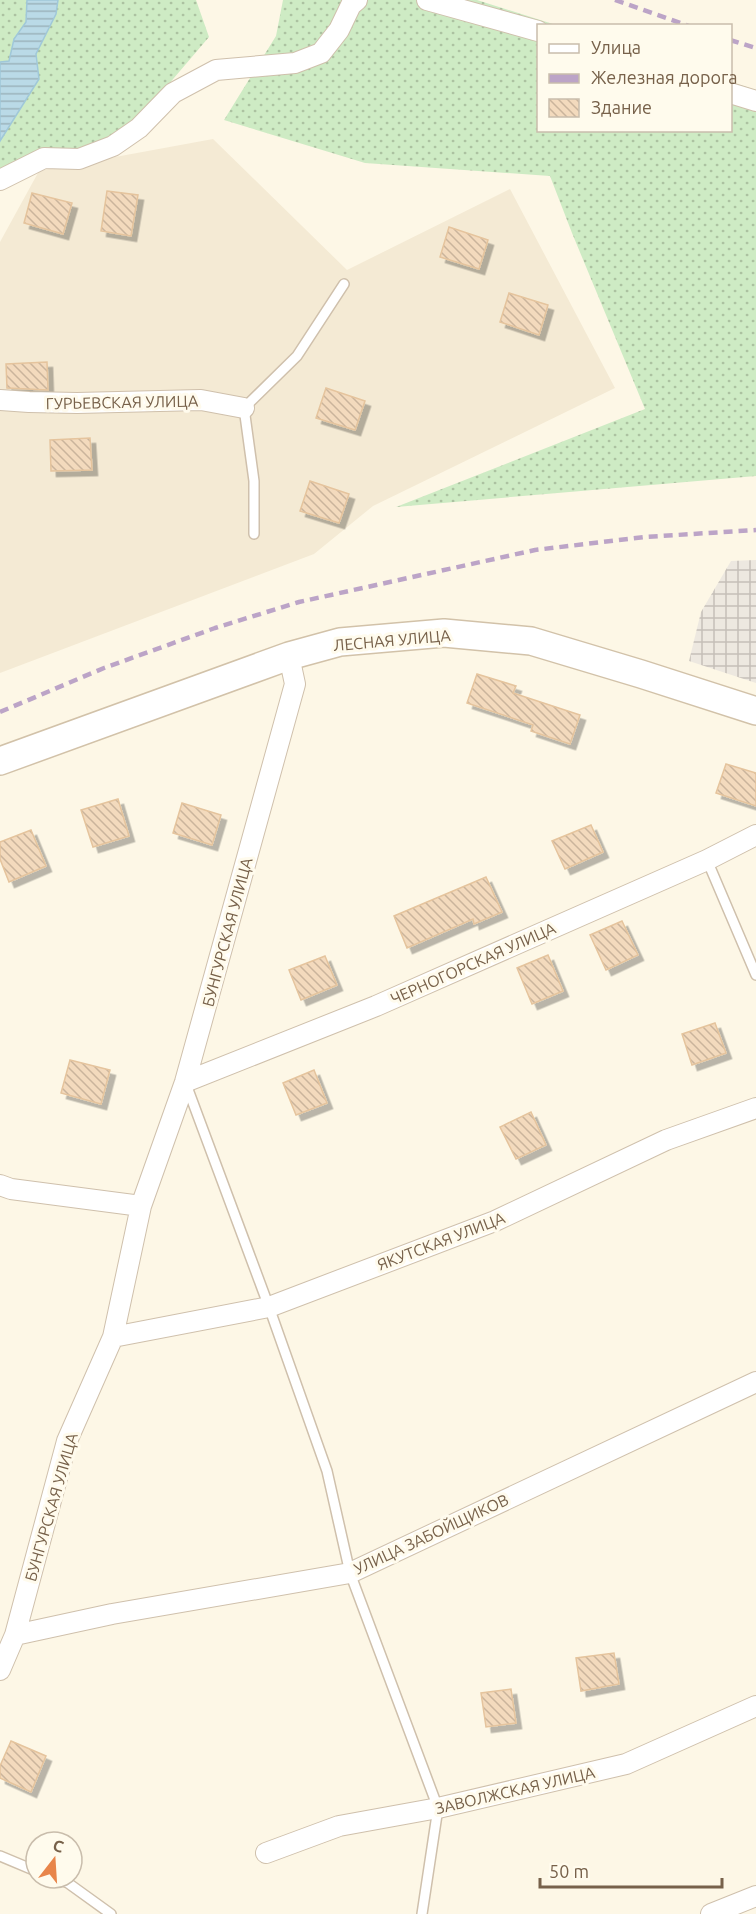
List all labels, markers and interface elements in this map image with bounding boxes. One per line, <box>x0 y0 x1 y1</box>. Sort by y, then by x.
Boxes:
legend <box>537 24 732 132</box>
text: Улица <box>591 37 641 57</box>
text: Железная дорога <box>591 67 738 87</box>
text: Здание <box>591 97 652 117</box>
street label: ГУРЬЕВСКАЯ УЛИЦА <box>46 392 199 412</box>
street label: ЛЕСНАЯ УЛИЦА <box>333 626 452 654</box>
street label: БУНГУРСКАЯ УЛИЦА <box>198 855 256 1009</box>
street label: ЧЕРНОГОРСКАЯ УЛИЦА <box>388 918 559 1008</box>
street label: ЯКУТСКАЯ УЛИЦА <box>375 1208 508 1274</box>
street label: БУНГУРСКАЯ УЛИЦА <box>21 1430 81 1583</box>
street label: УЛИЦА ЗАБОЙЩИКОВ <box>350 1489 511 1578</box>
street label: ЗАВОЛЖСКАЯ УЛИЦА <box>433 1763 597 1817</box>
north arrow <box>24 1830 84 1890</box>
text: С <box>51 1836 66 1856</box>
scale bar <box>540 1851 722 1889</box>
text: 50 m <box>549 1861 589 1881</box>

